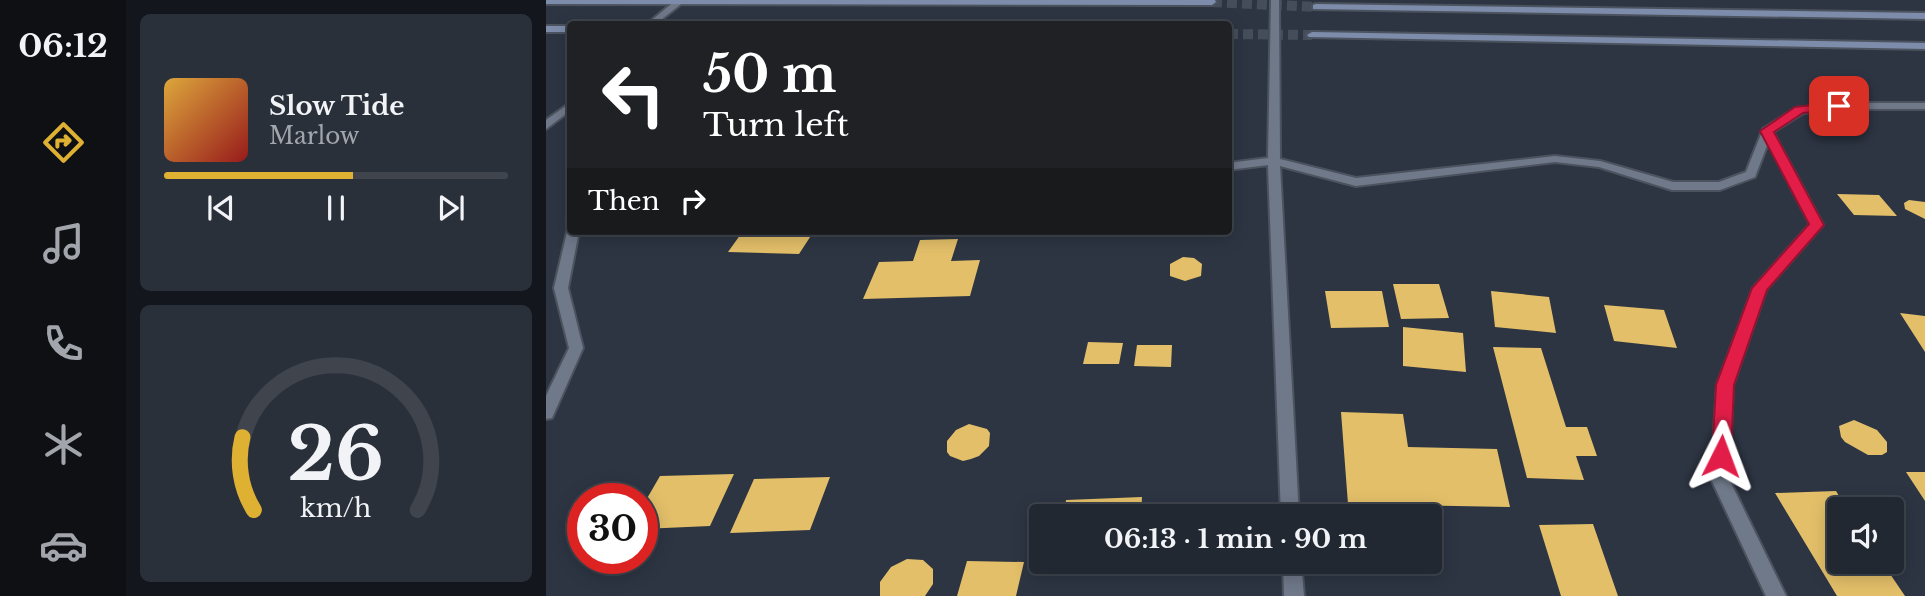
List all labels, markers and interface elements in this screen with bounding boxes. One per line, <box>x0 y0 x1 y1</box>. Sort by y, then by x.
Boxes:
text: 06:12 <box>18 26 108 66</box>
text: 50 m <box>703 44 836 105</box>
icon: left <box>588 49 679 140</box>
pin <box>1809 76 1869 136</box>
icon: arrive <box>1820 87 1858 125</box>
text: Slow Tide <box>269 90 405 122</box>
text: Turn left <box>703 105 849 145</box>
icon: directions <box>39 118 88 167</box>
text: Marlow <box>269 122 359 150</box>
icon: right <box>674 182 712 220</box>
text: Then <box>588 185 660 217</box>
icon: previous <box>202 189 240 227</box>
icon: pause <box>317 189 355 227</box>
icon: next <box>432 189 470 227</box>
icon: music <box>39 219 88 268</box>
icon: phone <box>39 319 88 368</box>
text: 26 <box>288 409 384 500</box>
position arrow <box>1684 419 1758 493</box>
icon: climate <box>39 420 88 469</box>
speed limit sign: 30 <box>567 483 658 574</box>
text: km/h <box>301 492 371 523</box>
map controls <box>1827 497 1904 574</box>
button: sound <box>1827 497 1904 574</box>
icon: car <box>39 521 88 570</box>
text: 06:13 · 1 min · 90 m <box>1104 523 1367 555</box>

